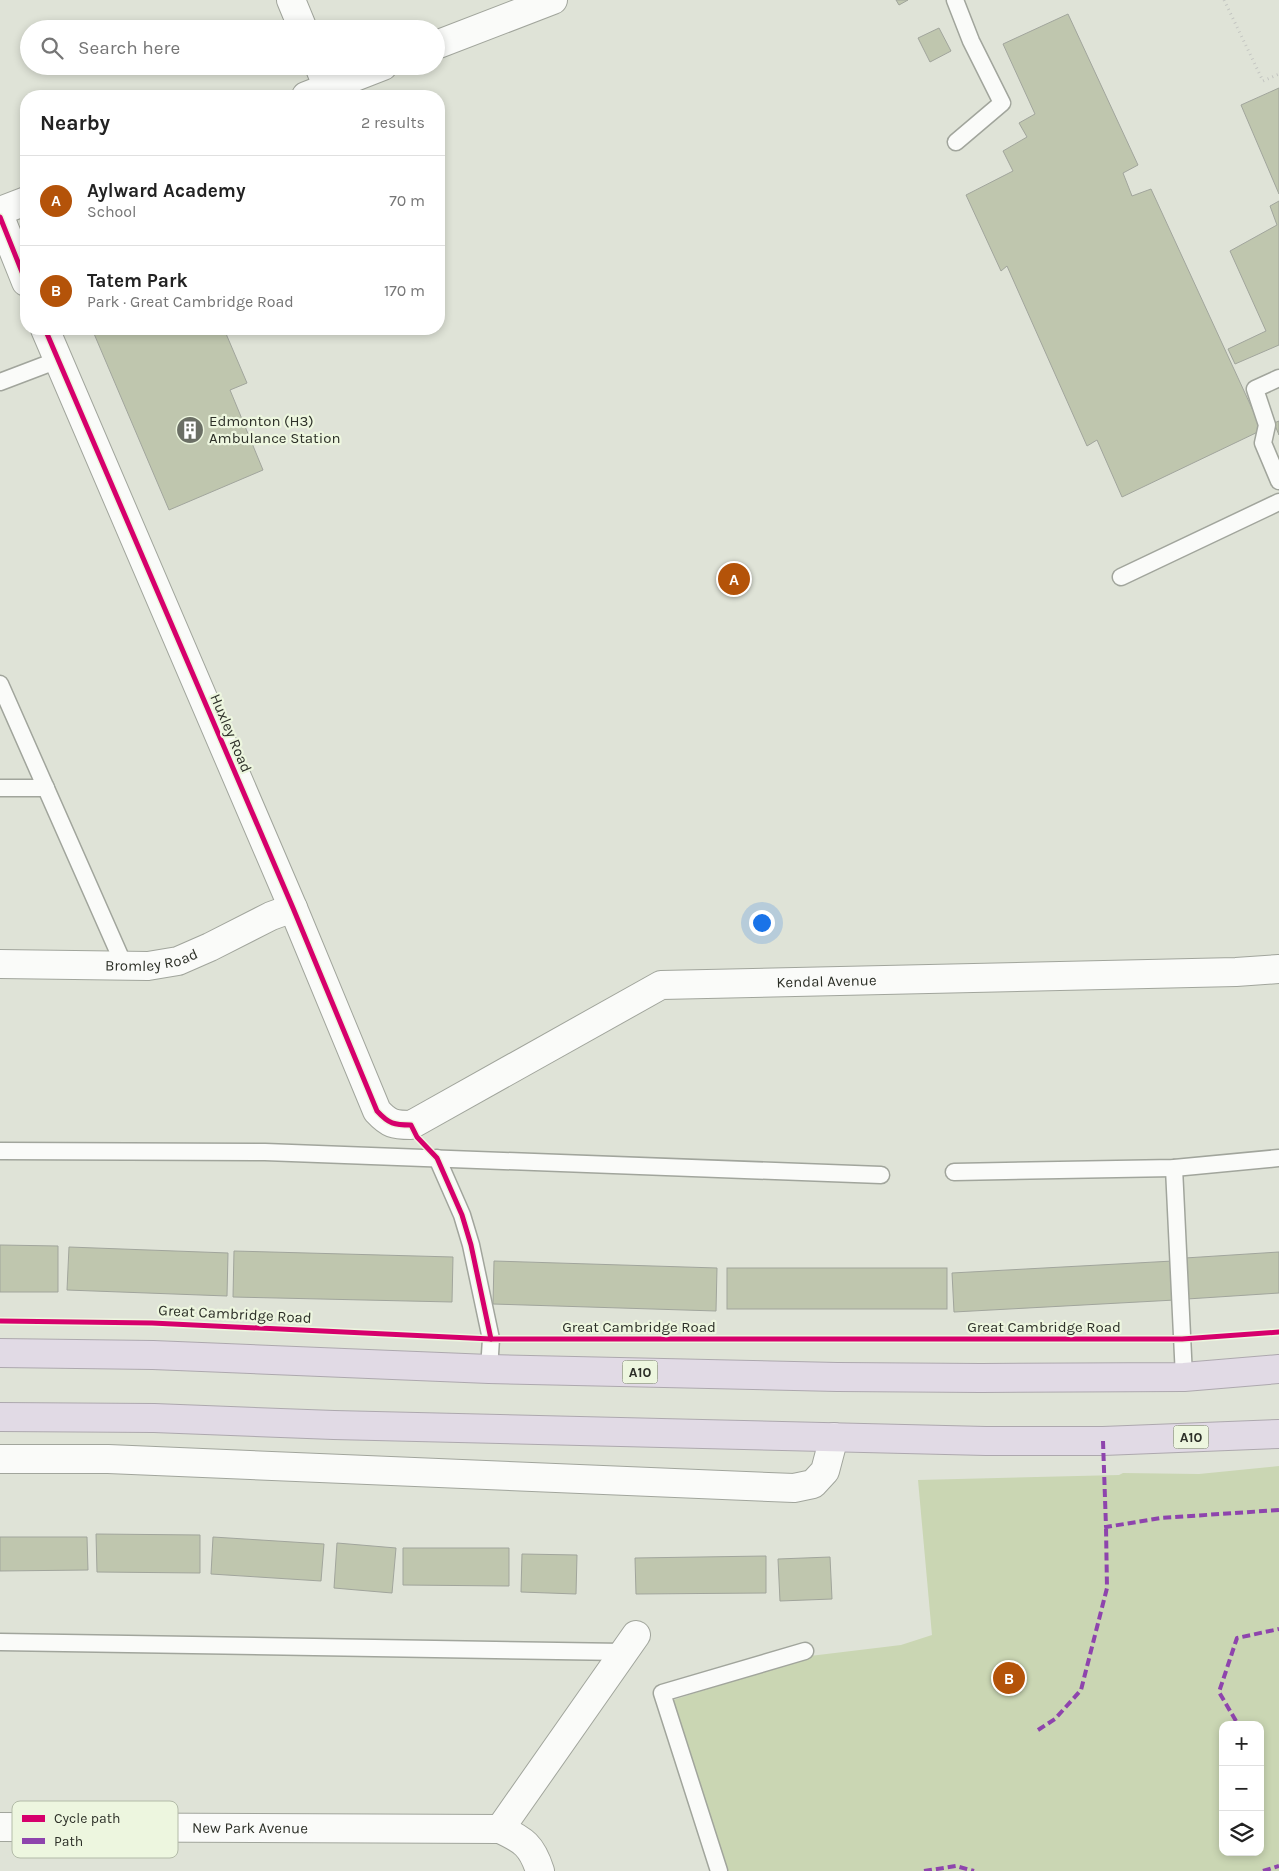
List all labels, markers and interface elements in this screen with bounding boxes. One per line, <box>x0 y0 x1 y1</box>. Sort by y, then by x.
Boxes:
search box <box>20 20 445 75</box>
icon: search <box>38 34 66 62</box>
text: Search here <box>78 37 180 59</box>
text: Nearby <box>40 111 110 135</box>
text: 2 results <box>361 113 425 132</box>
text: Aylward Academy <box>87 180 245 202</box>
text: A <box>51 191 61 210</box>
text: 70 m <box>389 191 425 210</box>
text: School <box>87 202 137 221</box>
text: Tatem Park <box>87 270 188 292</box>
text: B <box>51 281 61 300</box>
text: 170 m <box>384 281 425 300</box>
text: Park · Great Cambridge Road <box>87 292 294 311</box>
place label: Edmonton (H3) Ambulance Station <box>209 412 340 447</box>
building icon: Edmonton (H3) Ambulance Station <box>175 415 205 445</box>
pin: A <box>718 560 750 598</box>
street label: Huxley Road <box>206 691 256 775</box>
your location <box>749 910 775 936</box>
street label: Bromley Road <box>105 945 200 975</box>
street label: Kendal Avenue <box>776 971 877 991</box>
street label: Great Cambridge Road <box>158 1301 312 1327</box>
street label: Great Cambridge Road <box>562 1318 716 1336</box>
street label: Great Cambridge Road <box>967 1318 1121 1336</box>
road number: A10 <box>622 1360 658 1384</box>
road number: A10 <box>1174 1425 1208 1448</box>
pin: B <box>993 1659 1025 1697</box>
map controls <box>1219 1721 1264 1856</box>
button: + <box>1219 1721 1264 1766</box>
button: − <box>1219 1766 1264 1811</box>
legend <box>12 1801 178 1858</box>
text: Cycle path <box>54 1810 120 1827</box>
button: layers <box>1219 1811 1264 1856</box>
street label: New Park Avenue <box>192 1819 308 1837</box>
text: Path <box>54 1833 83 1850</box>

